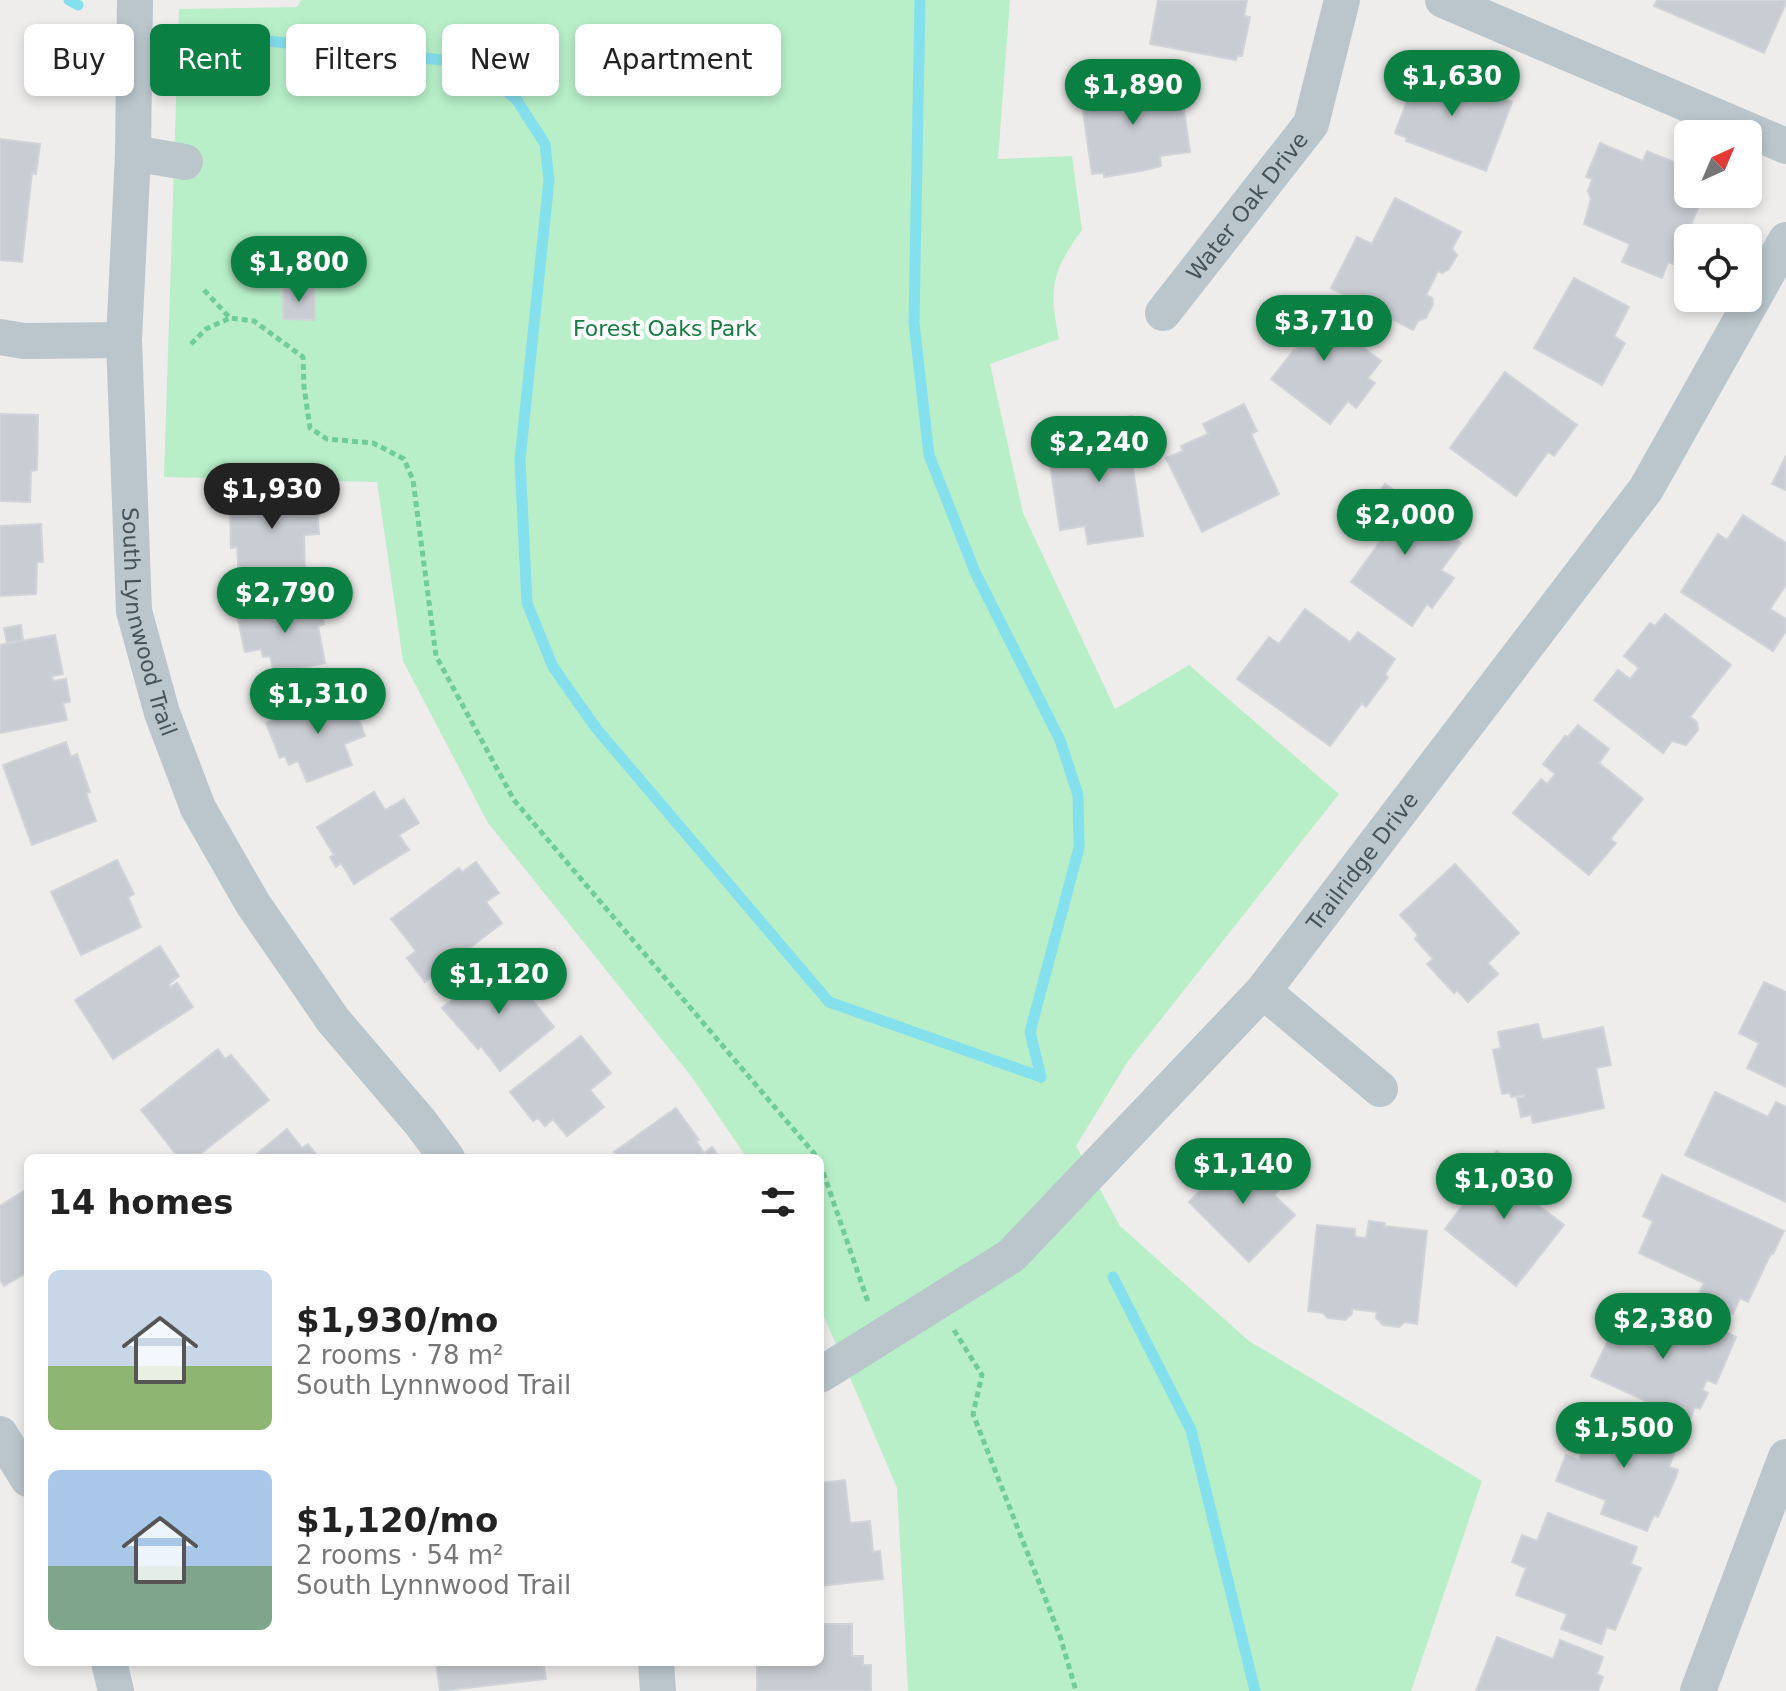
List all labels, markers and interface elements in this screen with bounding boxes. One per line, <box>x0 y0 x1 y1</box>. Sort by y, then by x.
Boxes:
chip: Buy <box>24 24 134 96</box>
chip: Rent <box>150 24 270 96</box>
chip: Filters <box>286 24 426 96</box>
chip: New <box>442 24 559 96</box>
chip: Apartment <box>575 24 781 96</box>
pin: $1,630 <box>1387 50 1517 118</box>
pin: $1,890 <box>1068 59 1198 127</box>
text: $1,630 <box>1402 61 1502 91</box>
text: $1,890 <box>1083 70 1183 100</box>
north arrow <box>1674 120 1762 208</box>
map controls <box>1674 120 1762 312</box>
street label: Water Oak Drive <box>1181 127 1313 285</box>
button: locate <box>1674 224 1762 312</box>
pin: $1,800 <box>234 236 364 304</box>
text: $1,800 <box>249 247 349 277</box>
pin: $3,710 <box>1259 295 1389 363</box>
text: $3,710 <box>1274 306 1374 336</box>
park label: Forest Oaks Park <box>573 316 757 341</box>
pin: $2,240 <box>1034 416 1164 484</box>
text: $2,240 <box>1049 427 1149 457</box>
pin: $1,930 <box>207 463 337 531</box>
text: $1,930 <box>222 474 322 504</box>
pin: $2,000 <box>1340 489 1470 557</box>
text: $2,000 <box>1355 500 1455 530</box>
street label: South Lynnwood Trail <box>117 507 181 739</box>
pin: $2,790 <box>220 567 350 635</box>
text: $2,790 <box>235 578 335 608</box>
pin: $1,310 <box>253 668 383 736</box>
text: $1,310 <box>268 679 368 709</box>
street label: Trailridge Drive <box>1301 787 1423 936</box>
pin: $1,120 <box>434 948 564 1016</box>
text: $1,120 <box>449 959 549 989</box>
pin: $1,140 <box>1178 1138 1308 1206</box>
text: $1,140 <box>1193 1149 1293 1179</box>
pin: $1,030 <box>1439 1153 1569 1221</box>
text: $1,030 <box>1454 1164 1554 1194</box>
icon: filters <box>756 1180 800 1224</box>
text: 14 homes <box>48 1182 233 1222</box>
pin: $2,380 <box>1598 1293 1728 1361</box>
text: $1,930/mo <box>296 1300 498 1340</box>
icon: home <box>112 1302 208 1398</box>
text: $2,380 <box>1613 1304 1713 1334</box>
text: 2 rooms · 78 m² <box>296 1340 504 1370</box>
text: South Lynnwood Trail <box>296 1370 571 1400</box>
pin: $1,500 <box>1559 1402 1689 1470</box>
text: $1,500 <box>1574 1413 1674 1443</box>
text: $1,120/mo <box>296 1500 498 1540</box>
icon: home <box>112 1502 208 1598</box>
text: 2 rooms · 54 m² <box>296 1540 504 1570</box>
text: South Lynnwood Trail <box>296 1570 571 1600</box>

